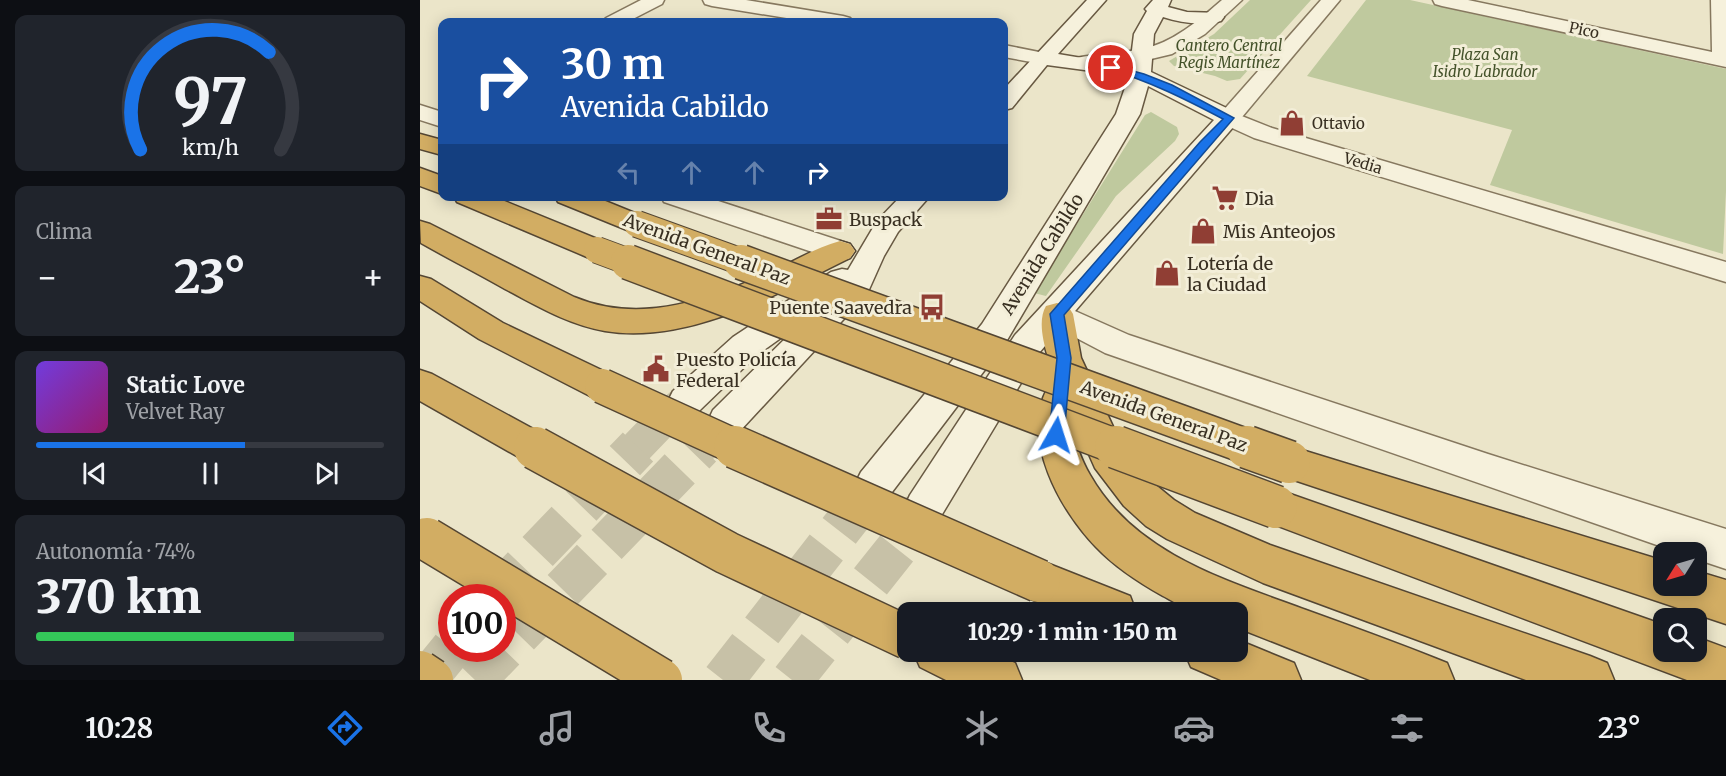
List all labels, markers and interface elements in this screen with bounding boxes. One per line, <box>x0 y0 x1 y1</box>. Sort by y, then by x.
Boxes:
street label: Pico <box>1567 18 1601 43</box>
park label: Cantero Central Regis Martínez <box>1176 36 1282 72</box>
text: 30 m <box>561 38 665 90</box>
icon: right <box>462 42 540 120</box>
pin <box>1085 42 1136 93</box>
park label: Plaza San Isidro Labrador <box>1433 45 1538 81</box>
icon: arrive <box>1094 51 1127 84</box>
text: 97 <box>173 63 247 141</box>
text: Avenida Cabildo <box>561 90 769 124</box>
shop icon: Ottavio <box>1277 108 1307 138</box>
place label: Ottavio <box>1312 114 1365 133</box>
text: km/h <box>182 134 238 161</box>
street label: Vedia <box>1341 148 1385 178</box>
icon: left <box>612 156 645 189</box>
icon: ahead <box>675 156 708 189</box>
icon: ahead <box>738 156 771 189</box>
icon: right <box>801 156 834 189</box>
supermarket icon: Dia <box>1210 183 1240 213</box>
place label: Dia <box>1245 187 1274 210</box>
street label: Avenida Cabildo <box>995 189 1088 320</box>
office icon: Buspack <box>814 204 844 234</box>
street label: Avenida General Paz <box>619 208 794 290</box>
place label: Buspack <box>849 208 923 231</box>
shop icon: Mis Anteojos <box>1188 216 1218 246</box>
text: Clima <box>36 219 92 244</box>
place label: Mis Anteojos <box>1223 220 1336 243</box>
text: 23° <box>174 249 246 305</box>
place label: Lotería de la Ciudad <box>1187 252 1273 296</box>
text: − <box>36 257 58 298</box>
text: + <box>362 257 384 298</box>
shop icon: Lotería de la Ciudad <box>1152 258 1182 288</box>
bus stop icon: Puente Saavedra <box>917 292 947 322</box>
place label: Puente Saavedra <box>769 296 912 319</box>
place label: Puesto Policía Federal <box>676 348 796 392</box>
public building icon: Puesto Policía Federal <box>641 354 671 384</box>
text: Static Love <box>126 371 245 399</box>
street label: Avenida General Paz <box>1076 375 1251 457</box>
text: Velvet Ray <box>126 399 225 424</box>
position arrow <box>1024 403 1088 467</box>
icon: previous <box>78 457 111 490</box>
icon: pause <box>194 457 227 490</box>
icon: next <box>310 457 343 490</box>
text: Autonomía · 74% <box>36 539 196 564</box>
north arrow <box>1653 542 1707 596</box>
map controls <box>1653 542 1707 662</box>
text: 370 km <box>36 569 201 625</box>
speed limit sign: 100 <box>438 584 516 662</box>
button: search <box>1653 608 1707 662</box>
text: 10:29 · 1 min · 150 m <box>968 618 1177 646</box>
icon: directions <box>324 707 366 749</box>
icon: music <box>536 707 578 749</box>
icon: phone <box>748 707 790 749</box>
icon: climate <box>961 707 1003 749</box>
icon: car <box>1173 707 1215 749</box>
icon: filters <box>1386 707 1428 749</box>
text: 10:28 <box>85 711 153 745</box>
text: 23° <box>1598 711 1641 745</box>

